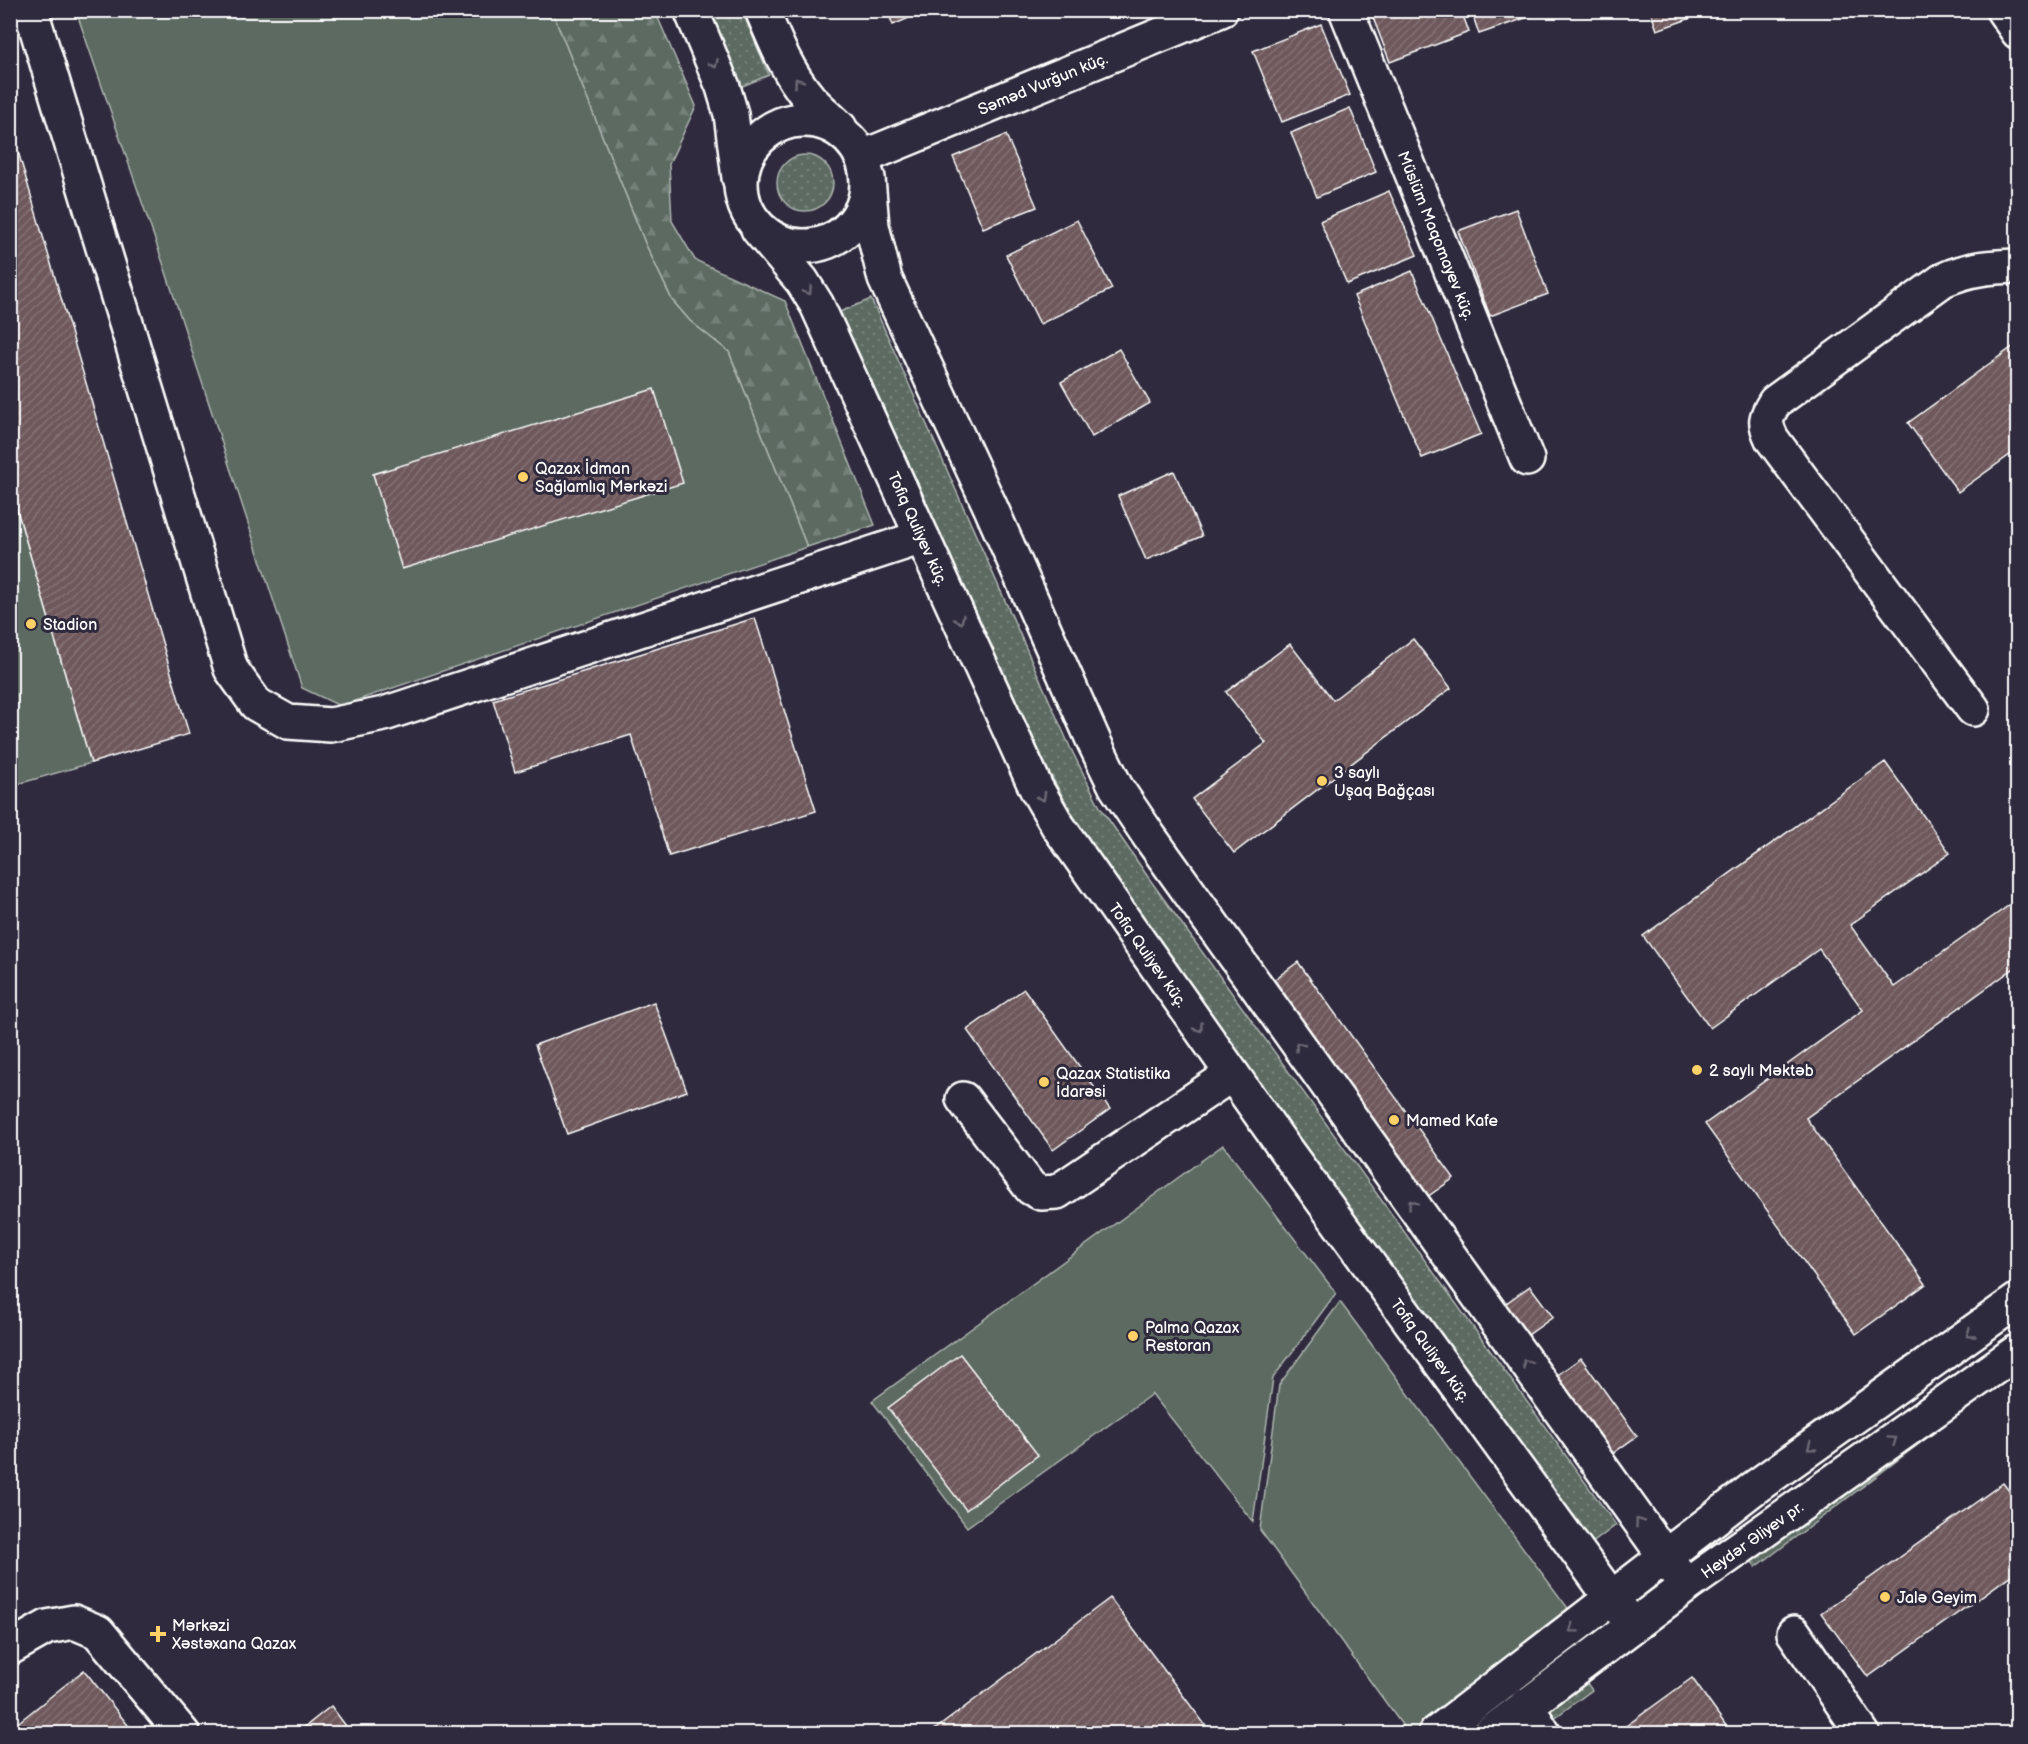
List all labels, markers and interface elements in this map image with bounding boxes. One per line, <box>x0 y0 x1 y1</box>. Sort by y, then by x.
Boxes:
street label: Səməd Vurğun küç. <box>975 50 1111 120</box>
one-way arrow <box>707 58 719 69</box>
one-way arrow <box>794 77 805 88</box>
street label: Müslüm Maqomayev küç. <box>1393 149 1478 323</box>
one-way arrow <box>801 284 812 295</box>
place label: Qazax İdman Sağlamlıq Mərkəzi <box>535 458 667 497</box>
street label: Tofiq Quliyev küç. <box>883 469 951 589</box>
marker: Qazax İdman Sağlamlıq Mərkəzi <box>516 470 530 484</box>
one-way arrow <box>952 614 964 625</box>
place label: Stadion <box>43 616 97 635</box>
marker: Stadion <box>24 617 38 631</box>
place label: 3 saylı Uşaq Bağçası <box>1334 764 1435 801</box>
marker: 3 saylı Uşaq Bağçası <box>1315 774 1329 788</box>
one-way arrow <box>1034 791 1046 801</box>
street label: Tofiq Quliyev küç. <box>1104 900 1190 1011</box>
one-way arrow <box>1192 1021 1203 1032</box>
one-way arrow <box>1295 1041 1306 1052</box>
place label: 2 saylı Məktəb <box>1709 1062 1814 1081</box>
marker: 2 saylı Məktəb <box>1690 1063 1704 1077</box>
place label: Qazax Statistika İdarəsi <box>1056 1065 1171 1102</box>
marker: Qazax Statistika İdarəsi <box>1037 1075 1051 1089</box>
place label: Mamed Kafe <box>1406 1112 1499 1131</box>
marker: Mamed Kafe <box>1387 1113 1401 1127</box>
one-way arrow <box>1408 1200 1419 1211</box>
street label: Tofiq Quliyev küç. <box>1386 1295 1474 1406</box>
place label: Palma Qazax Restoran <box>1145 1319 1240 1356</box>
one-way arrow <box>1965 1327 1976 1338</box>
marker: Palma Qazax Restoran <box>1126 1329 1140 1343</box>
one-way arrow <box>1522 1359 1533 1370</box>
one-way arrow <box>1886 1436 1897 1447</box>
one-way arrow <box>1807 1440 1818 1451</box>
street label: Heydər Əliyev pr. <box>1698 1498 1807 1583</box>
one-way arrow <box>1635 1517 1646 1528</box>
place label: Jalə Geyim <box>1897 1589 1977 1608</box>
marker: Jalə Geyim <box>1878 1590 1892 1604</box>
place label: Mərkəzi Xəstəxana Qazax <box>171 1617 297 1654</box>
one-way arrow <box>1569 1622 1580 1633</box>
marker: Mərkəzi Xəstəxana Qazax <box>149 1625 167 1643</box>

